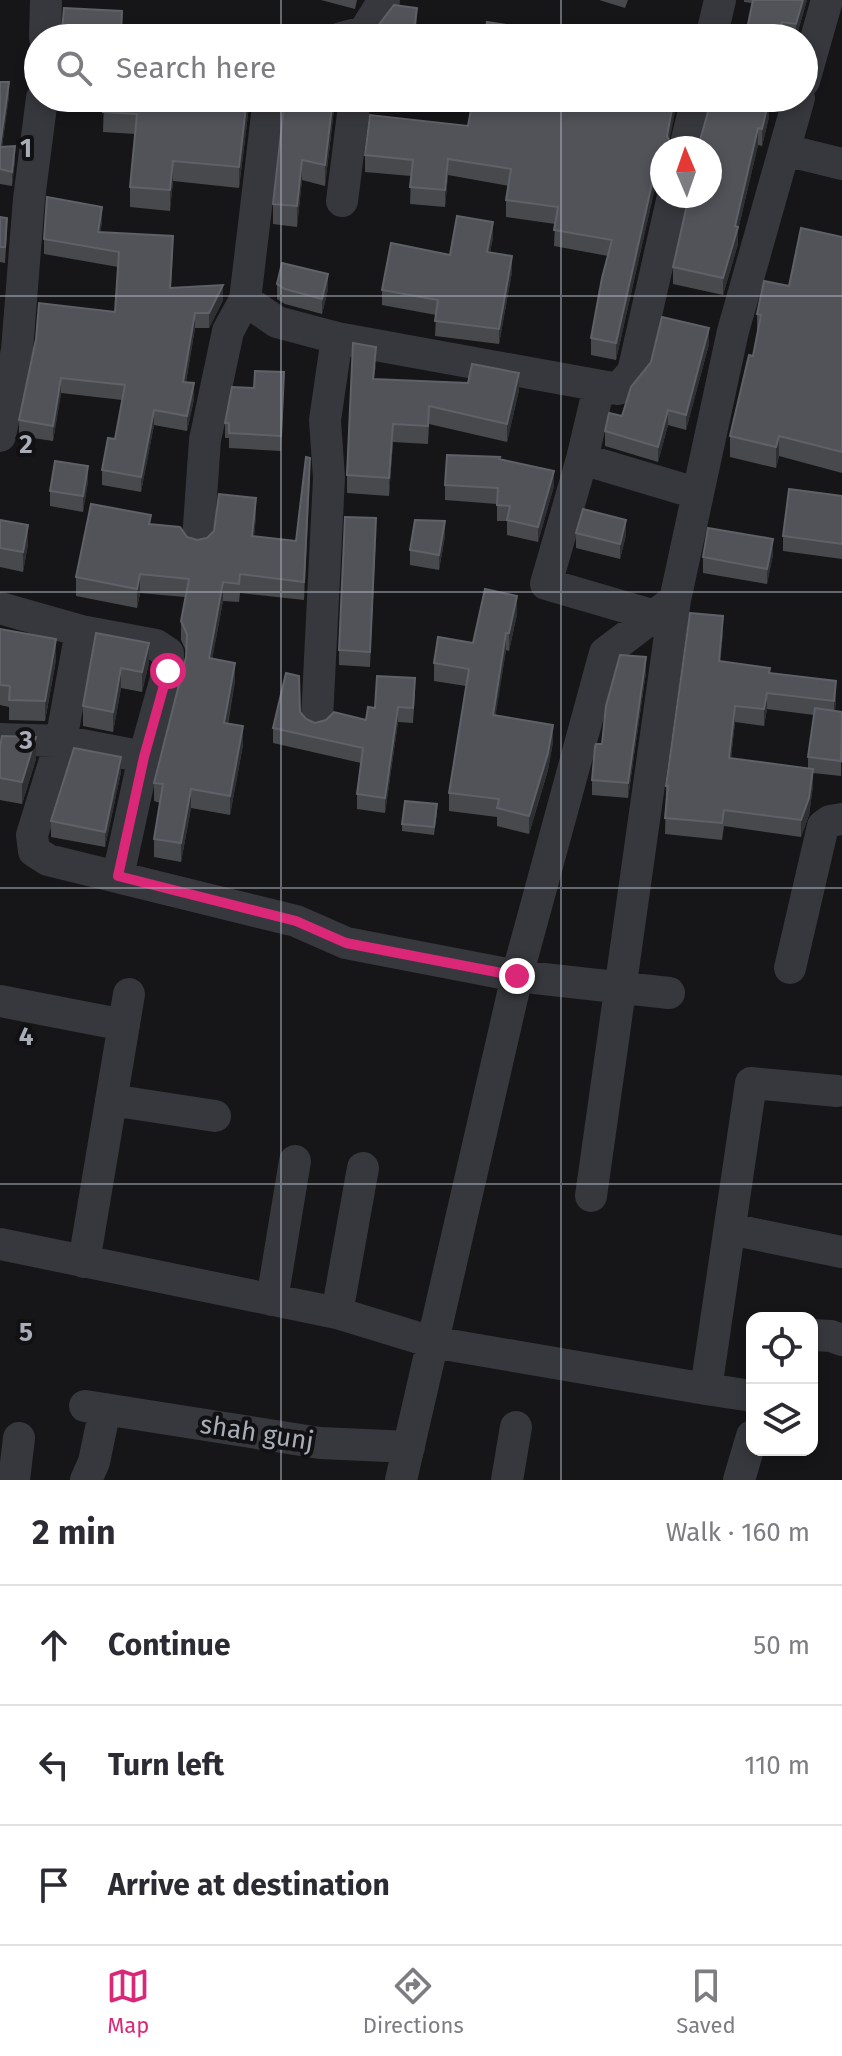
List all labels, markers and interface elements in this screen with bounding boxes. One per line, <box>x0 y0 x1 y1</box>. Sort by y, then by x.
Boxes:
search box <box>24 24 818 112</box>
icon: search <box>52 46 96 90</box>
text: Search here <box>116 50 276 86</box>
text: 1 <box>20 133 32 164</box>
north arrow <box>650 136 722 208</box>
text: 2 <box>19 429 33 460</box>
route start <box>150 653 186 689</box>
text: 3 <box>18 725 33 756</box>
route end <box>499 958 535 994</box>
text: 4 <box>19 1021 34 1052</box>
map controls <box>746 1312 818 1456</box>
button: locate <box>746 1312 818 1384</box>
text: 5 <box>19 1317 33 1348</box>
button: layers <box>746 1384 818 1456</box>
street label: shah gunj <box>198 1409 316 1457</box>
text: 2 min <box>32 1512 116 1553</box>
text: Walk · 160 m <box>666 1517 810 1548</box>
icon: ahead <box>32 1623 76 1667</box>
text: Continue <box>108 1627 231 1663</box>
text: 50 m <box>753 1630 810 1661</box>
icon: left <box>32 1743 76 1787</box>
text: Turn left <box>108 1747 224 1783</box>
text: 110 m <box>744 1750 810 1781</box>
icon: arrive <box>32 1863 76 1907</box>
text: Arrive at destination <box>108 1867 390 1903</box>
tab: Map <box>106 1964 150 2039</box>
tab: Directions <box>363 1964 464 2039</box>
tab: Saved <box>676 1964 736 2039</box>

